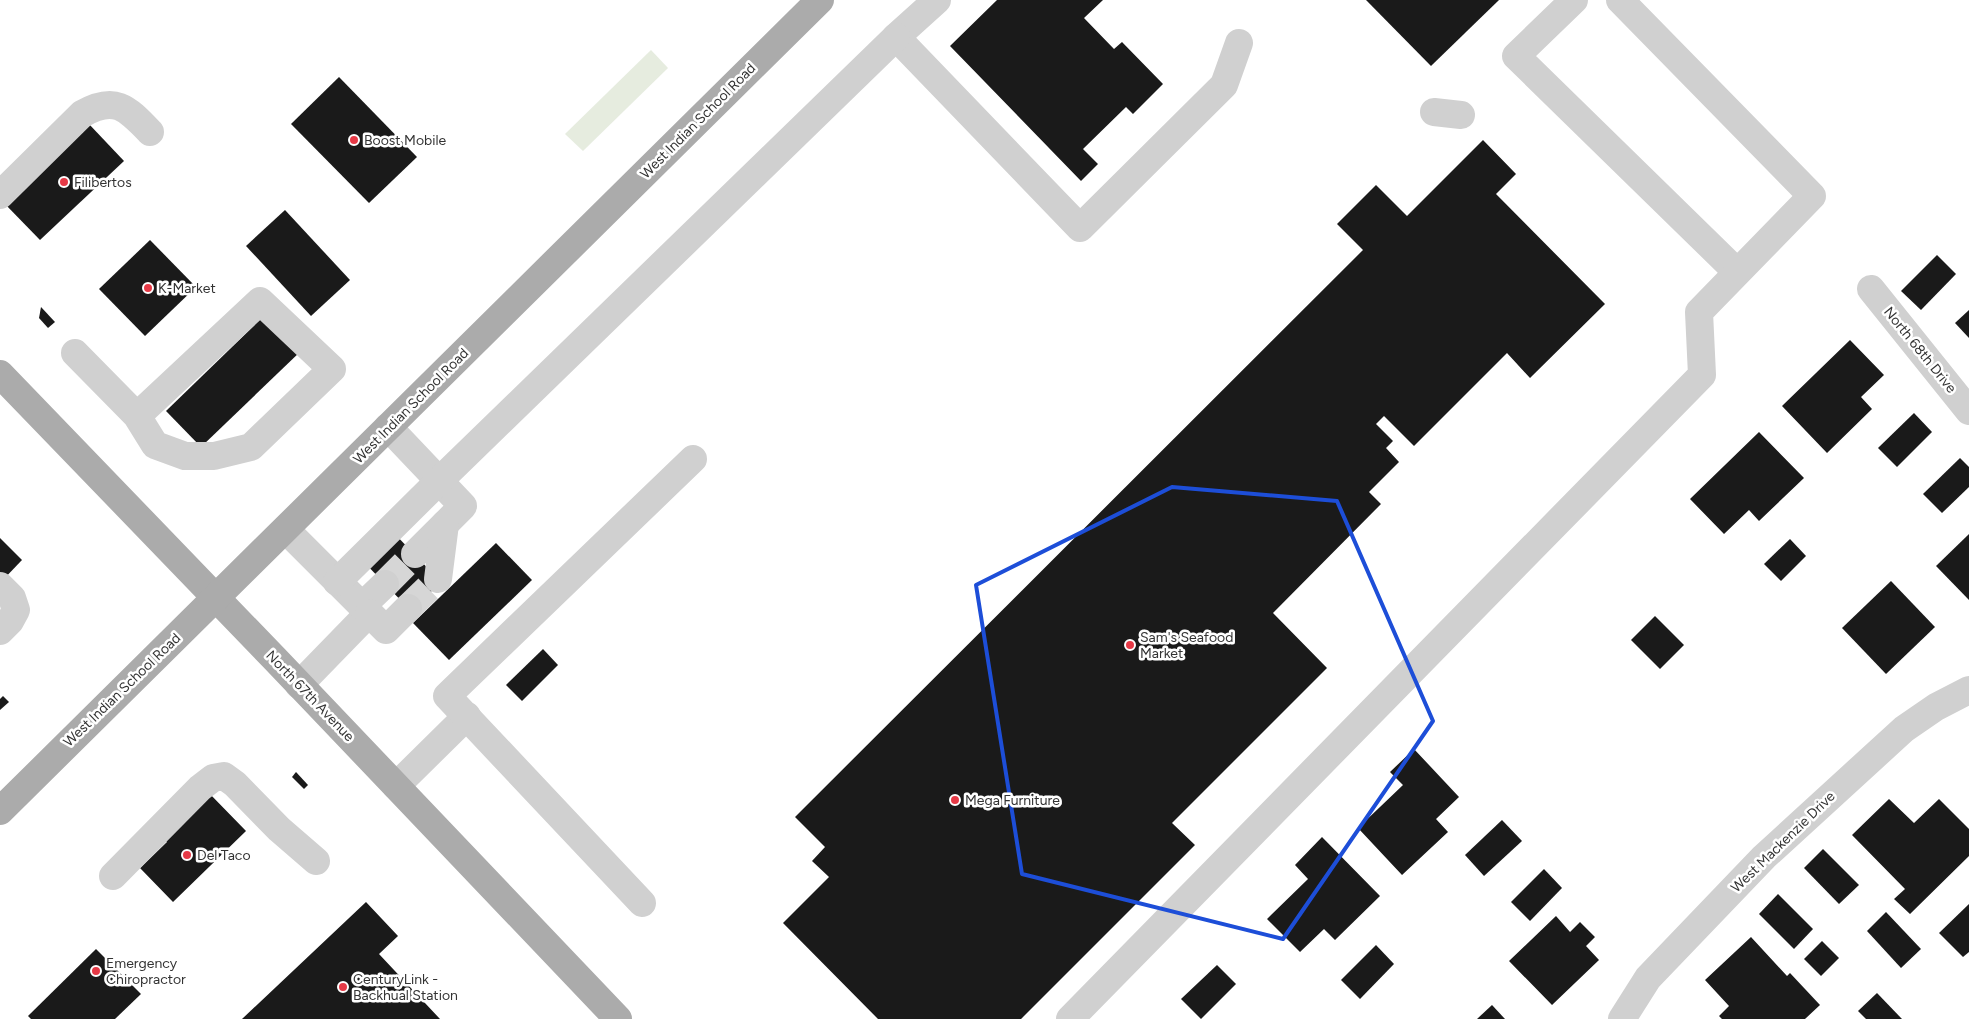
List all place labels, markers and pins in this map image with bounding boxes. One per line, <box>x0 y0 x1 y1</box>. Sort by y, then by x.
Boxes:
place label: Boost Mobile <box>364 132 447 149</box>
marker: Boost Mobile <box>348 134 360 146</box>
place label: Filibertos <box>74 174 132 191</box>
marker: Filibertos <box>58 176 70 188</box>
place label: K-Market <box>158 280 216 297</box>
marker: K-Market <box>142 282 154 294</box>
place label: Sam's Seafood Market <box>1140 629 1233 662</box>
marker: Sam's Seafood Market <box>1124 639 1136 651</box>
place label: Mega Furniture <box>965 792 1060 809</box>
marker: Mega Furniture <box>949 794 961 806</box>
place label: Del Taco <box>197 847 251 864</box>
marker: Del Taco <box>181 849 193 861</box>
place label: Emergency Chiropractor <box>106 955 186 988</box>
marker: Emergency Chiropractor <box>90 965 102 977</box>
place label: CenturyLink - Backhual Station <box>353 971 458 1004</box>
marker: CenturyLink - Backhual Station <box>337 981 349 993</box>

